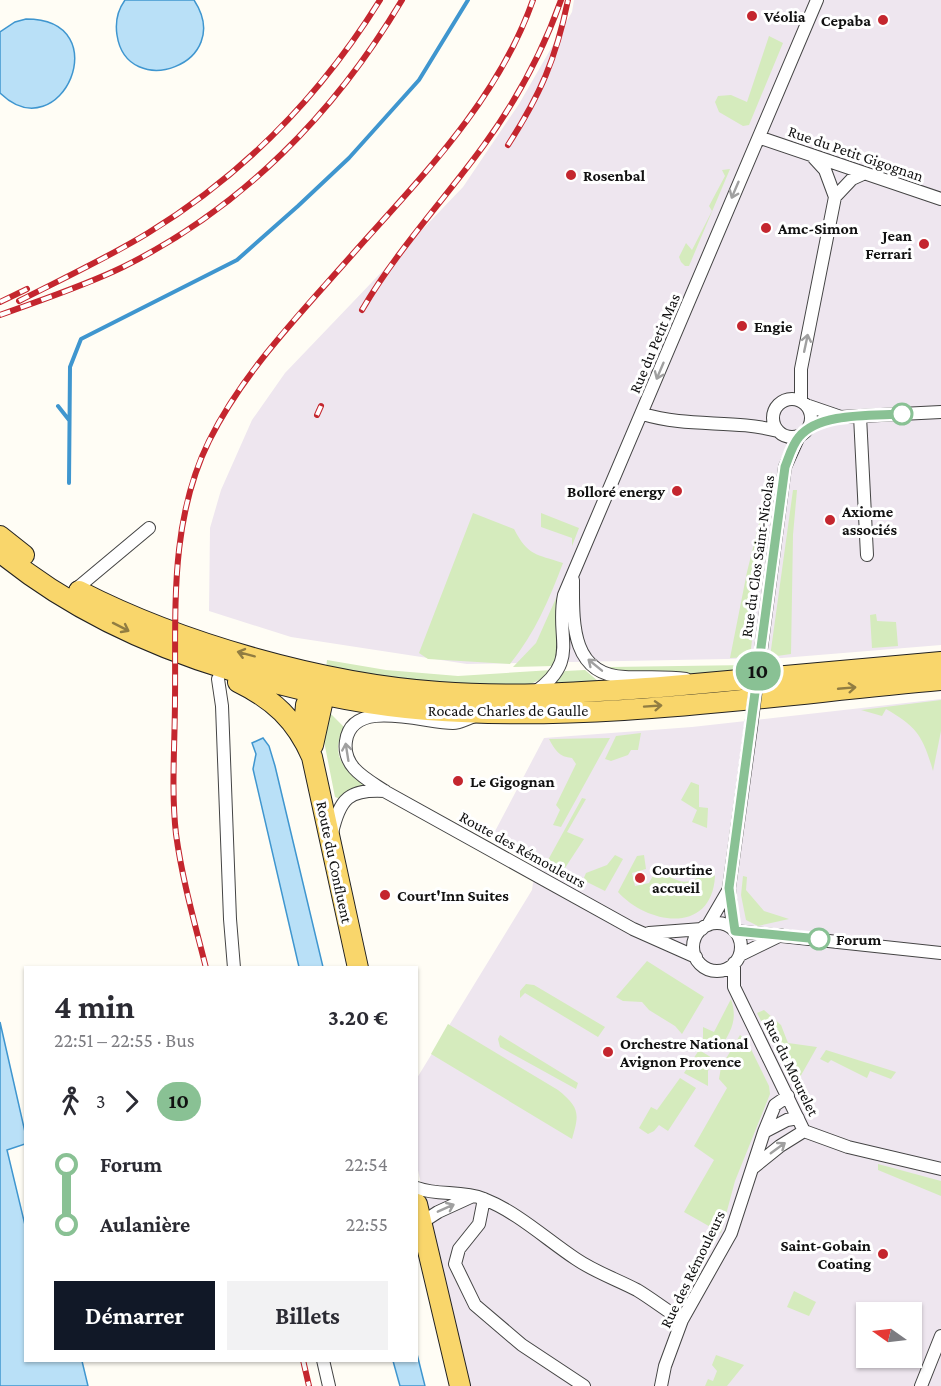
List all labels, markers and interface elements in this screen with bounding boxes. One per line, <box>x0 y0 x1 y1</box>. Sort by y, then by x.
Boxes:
place label: Véolia <box>763 8 806 25</box>
marker: Véolia <box>745 9 759 23</box>
place label: Cepaba <box>821 12 871 29</box>
marker: Cepaba <box>876 13 890 27</box>
street label: Rue du Petit Gigognan <box>786 122 926 186</box>
place label: Rosenbal <box>583 167 645 184</box>
marker: Rosenbal <box>564 168 578 182</box>
one-way arrow <box>729 181 740 199</box>
place label: Amc-Simon <box>777 220 858 237</box>
marker: Amc-Simon <box>759 221 773 235</box>
place label: Jean Ferrari <box>865 227 912 262</box>
marker: Jean Ferrari <box>917 237 931 251</box>
street label: Rue du Petit Mas <box>626 291 683 396</box>
place label: Engie <box>754 318 793 335</box>
marker: Engie <box>735 319 749 333</box>
one-way arrow <box>801 333 813 352</box>
one-way arrow <box>654 361 665 379</box>
unlabelled marker <box>891 403 913 425</box>
street label: Rue du Clos Saint-Nicolas <box>738 474 777 638</box>
place label: Bolloré energy <box>567 483 665 500</box>
marker: Bolloré energy <box>670 484 684 498</box>
place label: Axiome associés <box>841 503 897 538</box>
marker: Axiome associés <box>823 513 837 527</box>
one-way arrow <box>111 622 129 634</box>
one-way arrow <box>237 648 256 660</box>
line badge: 10 <box>731 652 785 690</box>
one-way arrow <box>587 659 603 672</box>
text: 10 <box>748 659 768 683</box>
one-way arrow <box>836 682 856 693</box>
one-way arrow <box>642 700 662 711</box>
street label: Rocade Charles de Gaulle <box>428 702 588 719</box>
one-way arrow <box>341 743 352 762</box>
place label: Le Gigognan <box>470 773 555 790</box>
marker: Le Gigognan <box>451 774 465 788</box>
street label: Route du Confluent <box>313 800 356 925</box>
street label: Route des Rémouleurs <box>457 808 589 891</box>
place label: Courtine accueil <box>652 861 713 896</box>
marker: Courtine accueil <box>633 871 647 885</box>
place label: Court'Inn Suites <box>397 887 509 904</box>
marker: Court'Inn Suites <box>378 888 392 902</box>
marker: Forum <box>808 928 830 950</box>
place label: Forum <box>836 931 882 948</box>
text: 4 min <box>54 988 135 1025</box>
text: 3.20 € <box>328 1005 388 1030</box>
street label: Rue du Mourelet <box>761 1016 823 1119</box>
text: 22:51 – 22:55 · Bus <box>54 1029 195 1051</box>
place label: Orchestre National Avignon Provence <box>619 1035 749 1070</box>
marker: Orchestre National Avignon Provence <box>601 1045 615 1059</box>
icon: walk <box>54 1085 87 1118</box>
icon: forward <box>115 1085 148 1118</box>
text: 10 <box>169 1089 189 1113</box>
text: 3 <box>96 1090 106 1112</box>
one-way arrow <box>770 1142 786 1154</box>
text: Forum <box>100 1152 162 1177</box>
text: 22:54 <box>345 1153 388 1175</box>
one-way arrow <box>437 1202 455 1213</box>
street label: Rue des Rémouleurs <box>657 1208 728 1331</box>
text: Aulanière <box>100 1212 190 1237</box>
text: 22:55 <box>346 1213 388 1235</box>
place label: Saint-Gobain Coating <box>781 1237 871 1272</box>
marker: Saint-Gobain Coating <box>876 1247 890 1261</box>
button: Démarrer <box>54 1281 215 1350</box>
button: Billets <box>227 1281 388 1350</box>
north arrow <box>856 1302 922 1368</box>
map controls <box>856 1302 922 1368</box>

